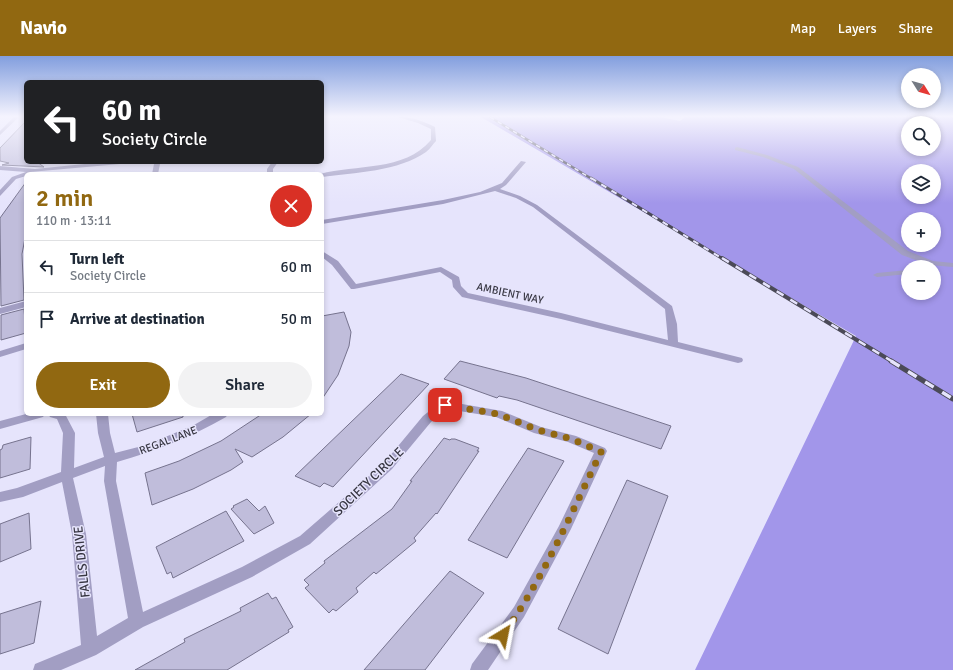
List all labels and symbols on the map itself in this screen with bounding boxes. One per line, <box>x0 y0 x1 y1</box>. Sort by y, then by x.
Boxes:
north arrow <box>901 68 941 108</box>
street label: AMBIENT WAY <box>475 280 545 307</box>
pin <box>428 388 462 422</box>
street label: REGAL LANE <box>138 424 199 457</box>
street label: SOCIETY CIRCLE <box>330 444 407 519</box>
street label: FALLS DRIVE <box>70 525 94 599</box>
position arrow <box>482 614 524 656</box>

